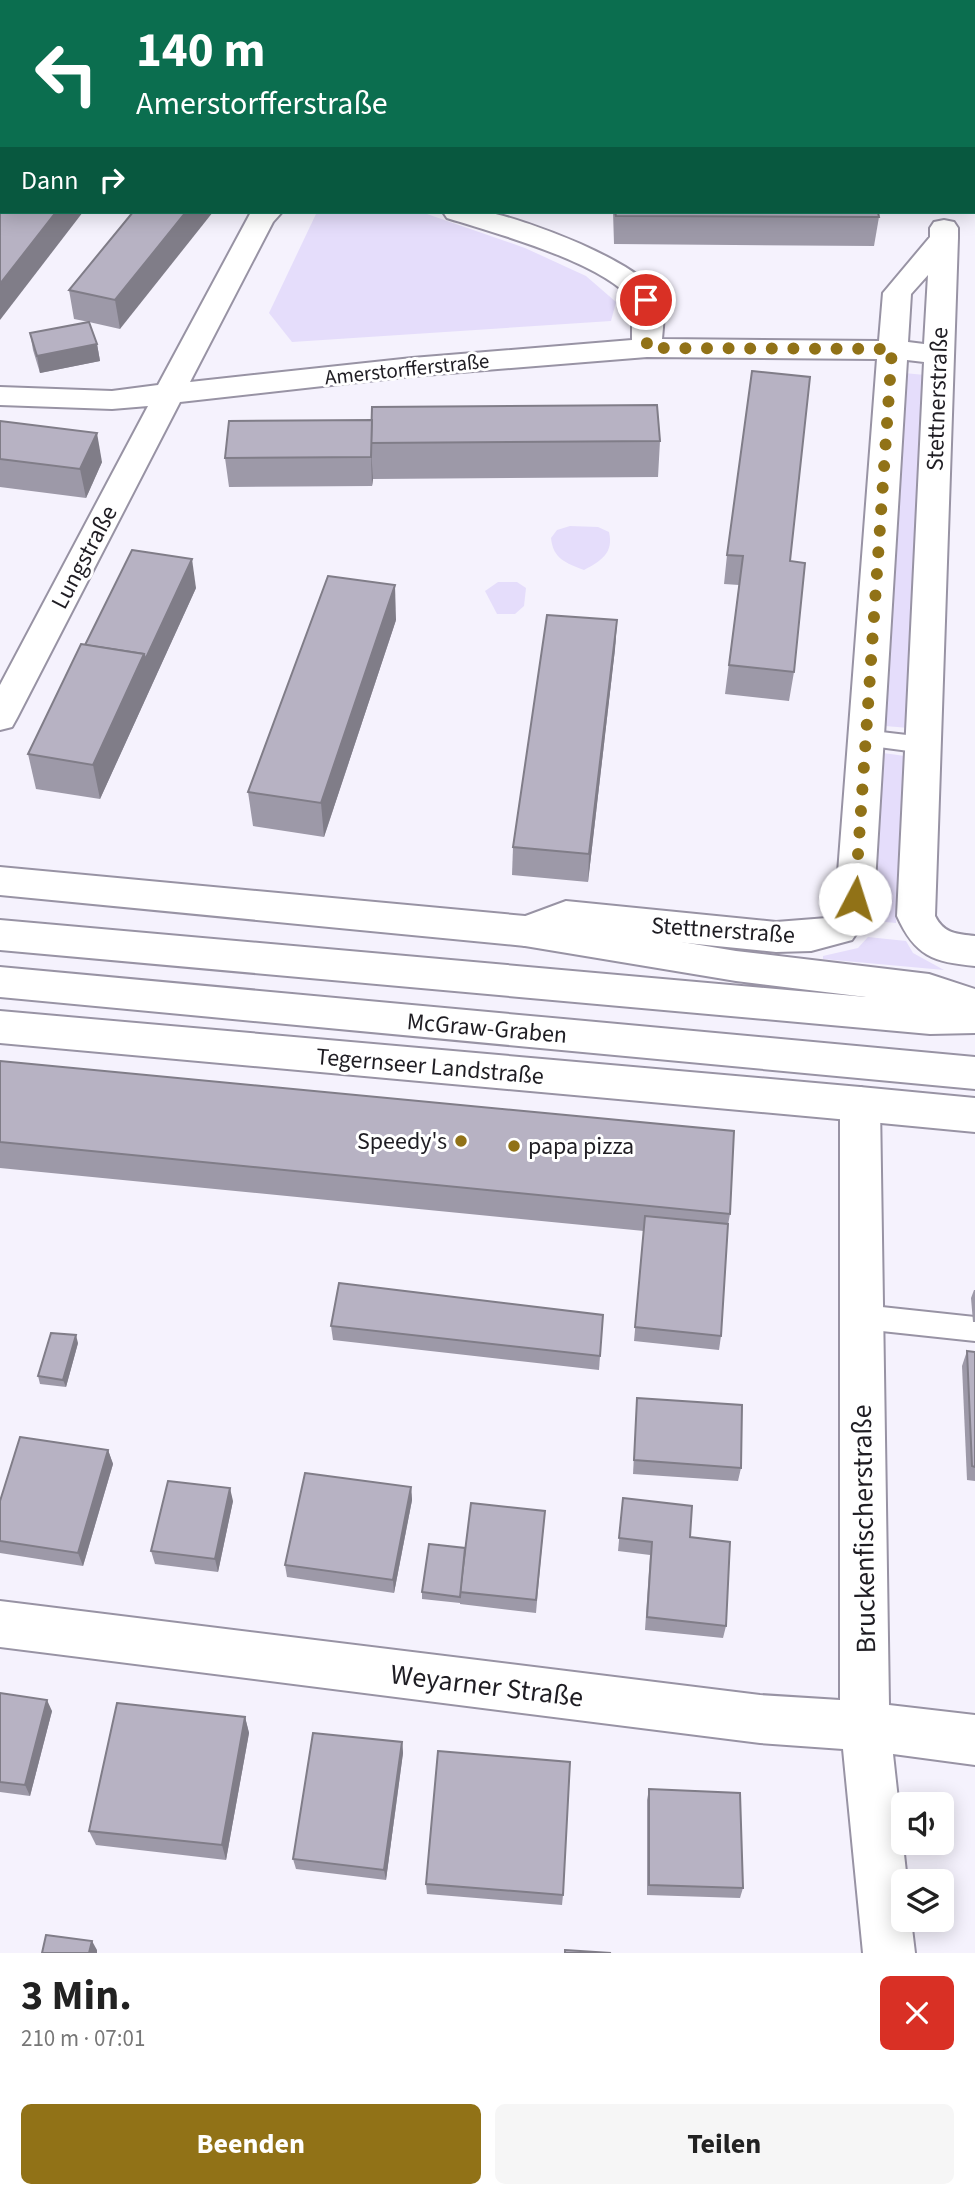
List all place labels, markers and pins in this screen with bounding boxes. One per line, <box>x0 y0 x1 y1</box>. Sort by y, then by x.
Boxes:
pin <box>616 270 676 330</box>
place label: Speedy's <box>357 1124 447 1159</box>
place label: papa pizza <box>528 1129 634 1164</box>
marker: Speedy's <box>453 1133 469 1149</box>
marker: papa pizza <box>506 1138 522 1154</box>

